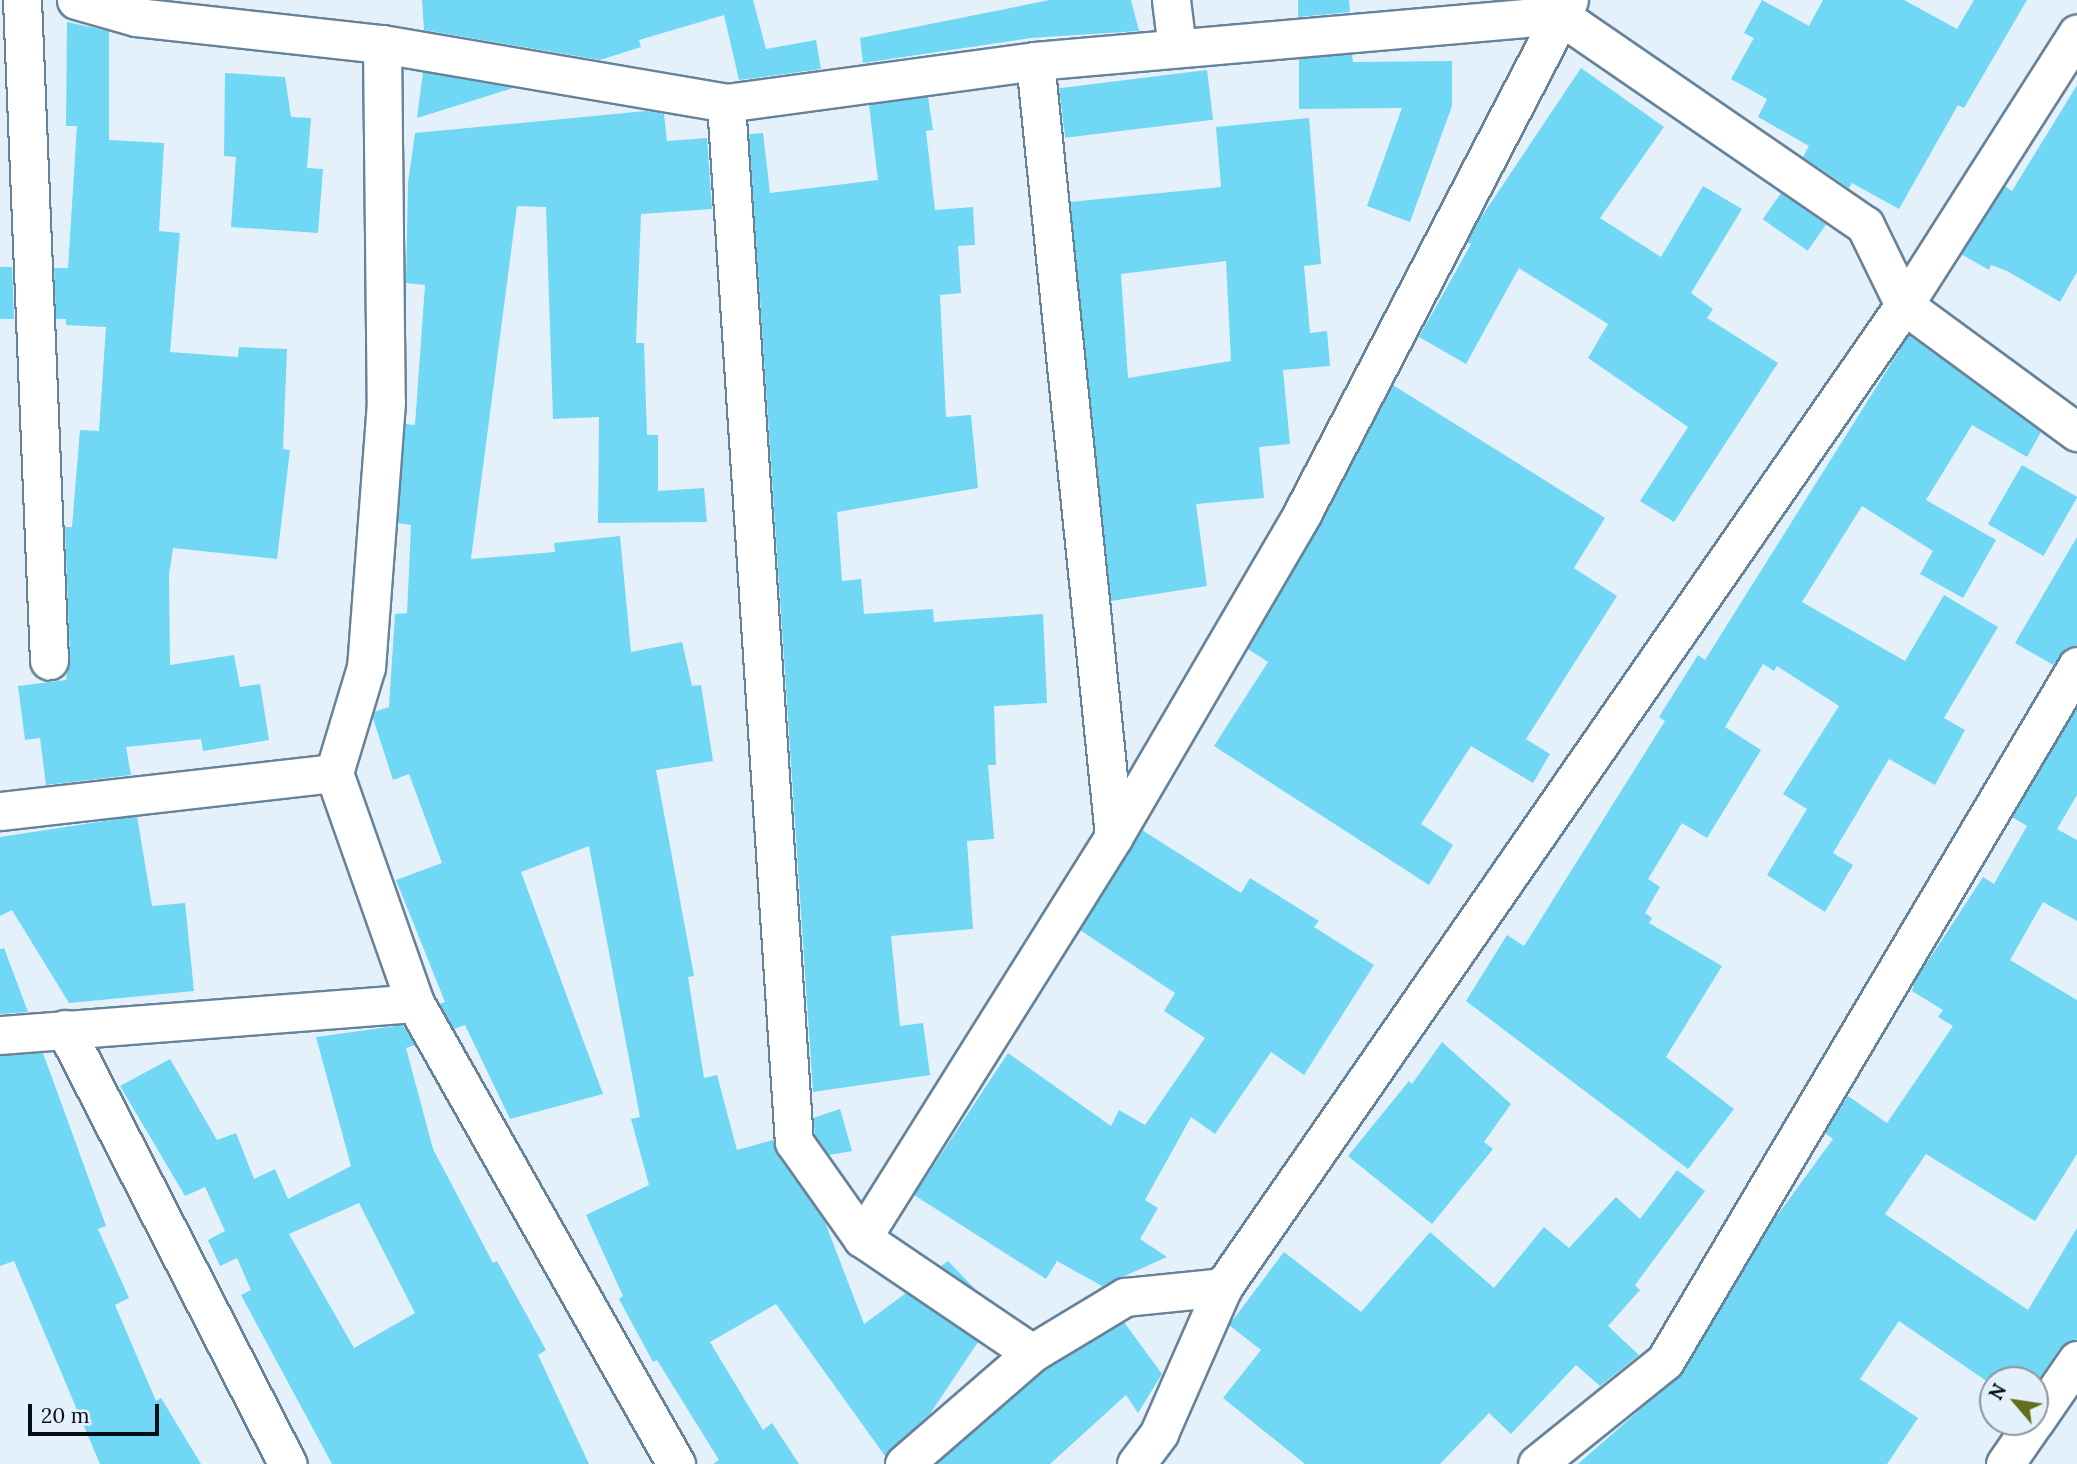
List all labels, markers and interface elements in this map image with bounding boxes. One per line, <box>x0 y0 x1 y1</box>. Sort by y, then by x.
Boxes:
north arrow <box>1979 1366 2049 1436</box>
text: N <box>1983 1380 2011 1404</box>
scale bar <box>32 1390 163 1434</box>
text: 20 m <box>41 1402 90 1429</box>

